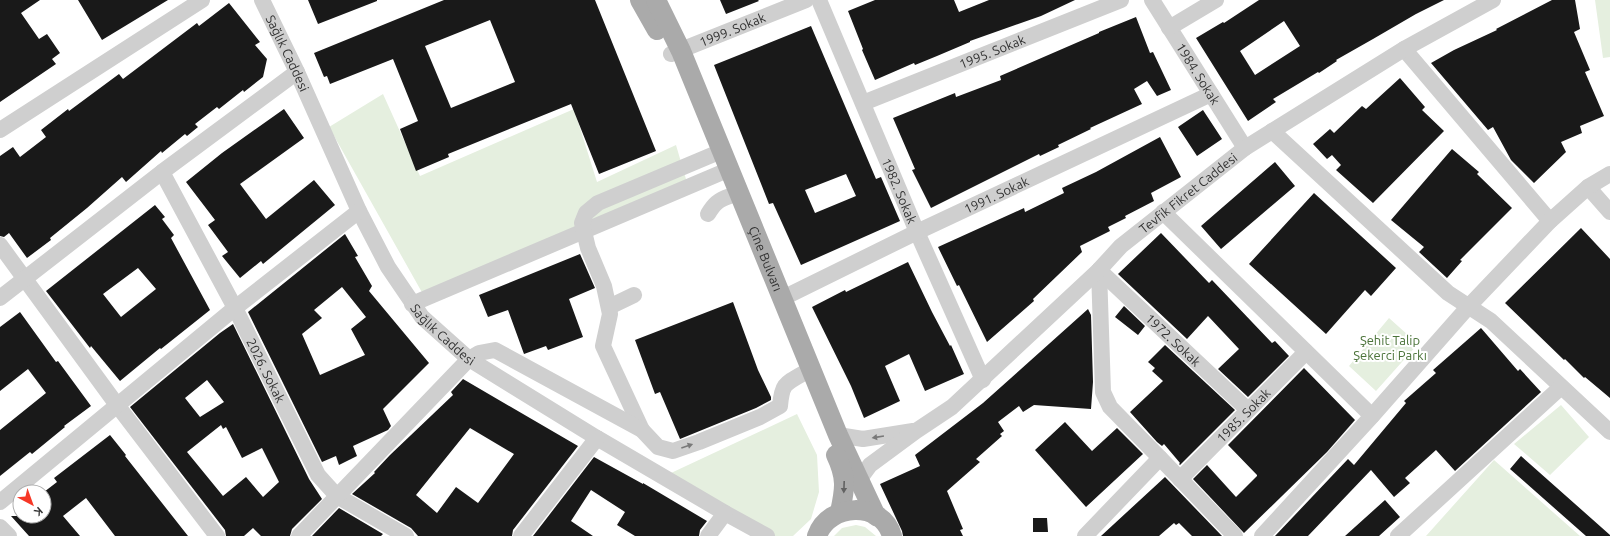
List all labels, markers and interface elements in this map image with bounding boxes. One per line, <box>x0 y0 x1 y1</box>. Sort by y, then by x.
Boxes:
street label: 1999. Sokak <box>697 10 768 49</box>
street label: Sağlık Caddesi <box>263 13 312 94</box>
street label: 1995. Sokak <box>957 32 1027 71</box>
street label: 1984. Sokak <box>1174 40 1223 107</box>
street label: Tevfik Fikret Caddesi <box>1136 150 1240 236</box>
street label: 1982. Sokak <box>880 156 920 226</box>
street label: 1991. Sokak <box>962 173 1031 216</box>
street label: Çine Bulvarı <box>746 224 785 293</box>
street label: Sağlık Caddesi <box>408 301 478 368</box>
street label: 1972. Sokak <box>1143 311 1204 369</box>
park label: Şehit Talip Şekerci Parkı <box>1353 333 1427 362</box>
street label: 2026. Sokak <box>244 336 288 405</box>
street label: 1985. Sokak <box>1214 385 1273 445</box>
one-way arrow <box>872 434 884 440</box>
one-way arrow <box>681 443 693 449</box>
one-way arrow <box>841 481 847 494</box>
north arrow <box>12 484 52 524</box>
text: K <box>31 505 45 519</box>

